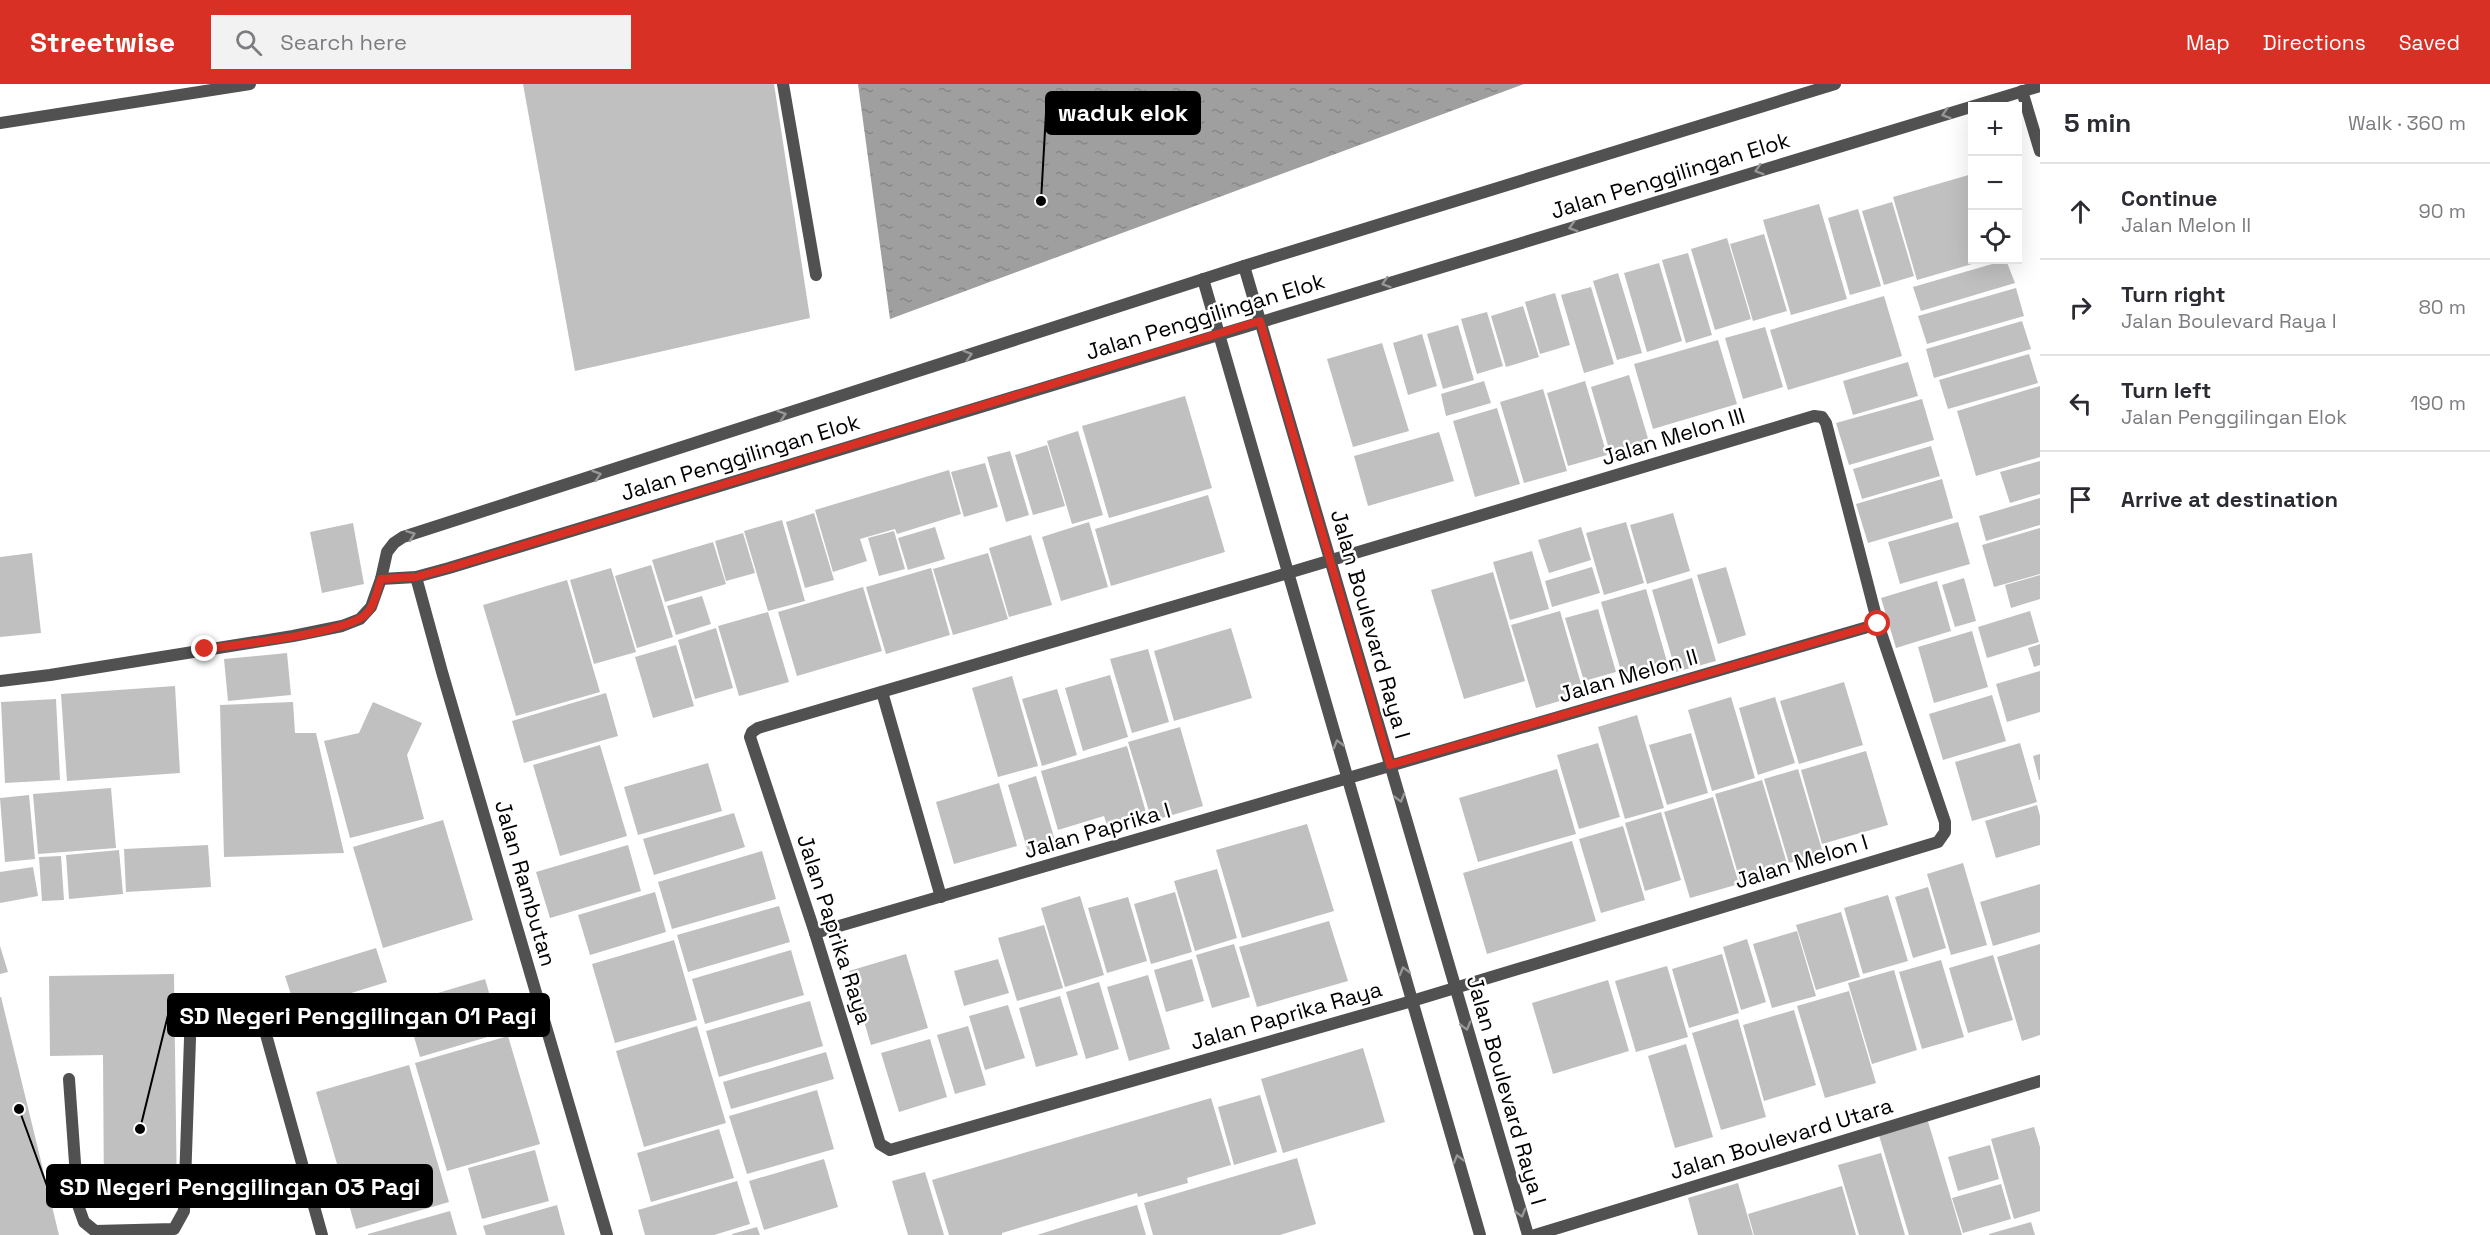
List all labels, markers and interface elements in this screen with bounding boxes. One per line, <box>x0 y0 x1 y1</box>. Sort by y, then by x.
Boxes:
search box <box>211 15 631 69</box>
text: Streetwise <box>30 24 175 60</box>
icon: search <box>232 26 265 59</box>
text: Search here <box>280 28 407 56</box>
text: Map <box>2186 29 2230 56</box>
text: Directions <box>2263 29 2366 56</box>
text: Saved <box>2399 29 2460 56</box>
callout: waduk elok <box>1046 92 1200 134</box>
text: waduk elok <box>1058 97 1189 128</box>
map controls <box>1968 102 2022 264</box>
button: + <box>1968 102 2022 156</box>
text: 5 min <box>2064 106 2131 140</box>
one-way arrow <box>1941 107 1952 119</box>
text: Walk · 360 m <box>2348 110 2466 136</box>
street label: Jalan Penggilingan Elok <box>1547 125 1793 225</box>
button: − <box>1968 156 2022 210</box>
one-way arrow <box>1754 163 1765 175</box>
text: Continue <box>2121 184 2217 212</box>
icon: ahead <box>2064 195 2097 228</box>
text: 90 m <box>2419 198 2466 224</box>
button: locate <box>1968 210 2022 264</box>
text: Jalan Melon II <box>2121 212 2251 238</box>
one-way arrow <box>1568 220 1579 232</box>
street label: Jalan Penggilingan Elok <box>1082 266 1328 366</box>
one-way arrow <box>1381 276 1392 288</box>
text: Turn right <box>2121 280 2226 308</box>
icon: right <box>2064 291 2097 324</box>
text: 80 m <box>2418 294 2466 320</box>
text: Jalan Boulevard Raya I <box>2121 308 2337 334</box>
one-way arrow <box>962 350 973 362</box>
text: Turn left <box>2121 376 2211 404</box>
icon: left <box>2064 387 2097 420</box>
text: 190 m <box>2410 390 2466 416</box>
street label: Jalan Melon III <box>1598 401 1748 471</box>
text: Jalan Penggilingan Elok <box>2121 404 2347 430</box>
street label: Jalan Penggilingan Elok <box>617 407 863 507</box>
one-way arrow <box>776 410 787 422</box>
one-way arrow <box>591 469 602 482</box>
icon: arrive <box>2064 483 2097 516</box>
text: Arrive at destination <box>2121 485 2338 513</box>
street label: Jalan Boulevard Raya I <box>1325 506 1417 742</box>
one-way arrow <box>405 529 416 542</box>
route start <box>1864 610 1890 636</box>
route end <box>191 635 217 661</box>
street label: Jalan Melon II <box>1555 642 1701 708</box>
one-way arrow <box>1333 739 1345 750</box>
one-way arrow <box>1393 792 1405 803</box>
street label: Jalan Paprika I <box>1021 796 1173 864</box>
street label: Jalan Rambutan <box>489 797 563 969</box>
street label: Jalan Melon I <box>1731 827 1871 895</box>
street label: Jalan Paprika Raya <box>791 830 879 1028</box>
one-way arrow <box>1399 966 1411 977</box>
street label: Jalan Boulevard Raya I <box>1461 972 1553 1208</box>
street label: Jalan Paprika Raya <box>1187 974 1385 1056</box>
callout: SD Negeri Penggilingan 01 Pagi <box>168 994 549 1036</box>
text: SD Negeri Penggilingan 01 Pagi <box>179 1000 537 1031</box>
one-way arrow <box>1459 1020 1471 1031</box>
street label: Jalan Boulevard Utara <box>1666 1091 1896 1185</box>
one-way arrow <box>1453 1154 1465 1165</box>
callout: SD Negeri Penggilingan 03 Pagi <box>47 1165 432 1207</box>
text: SD Negeri Penggilingan 03 Pagi <box>60 1171 420 1202</box>
one-way arrow <box>1514 1207 1526 1218</box>

